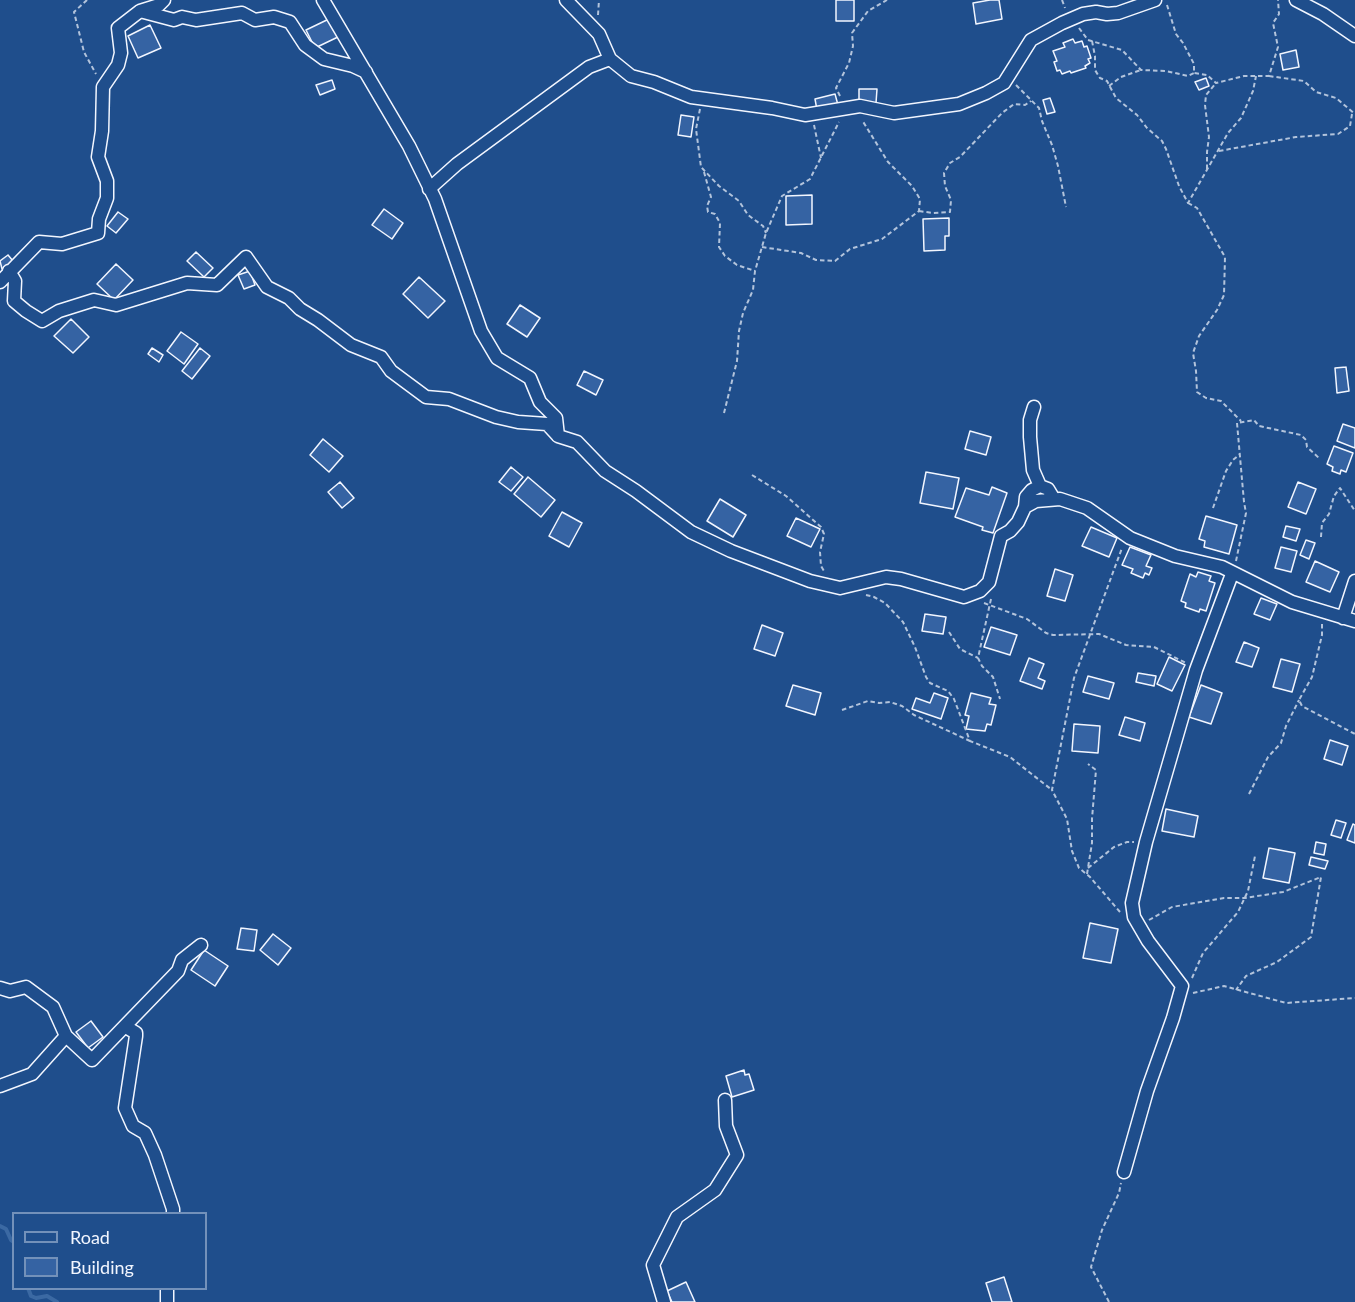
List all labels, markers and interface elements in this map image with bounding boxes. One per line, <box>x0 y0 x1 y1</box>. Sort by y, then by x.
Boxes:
legend <box>12 1212 207 1290</box>
text: Road <box>70 1226 110 1248</box>
text: Building <box>70 1256 134 1278</box>

